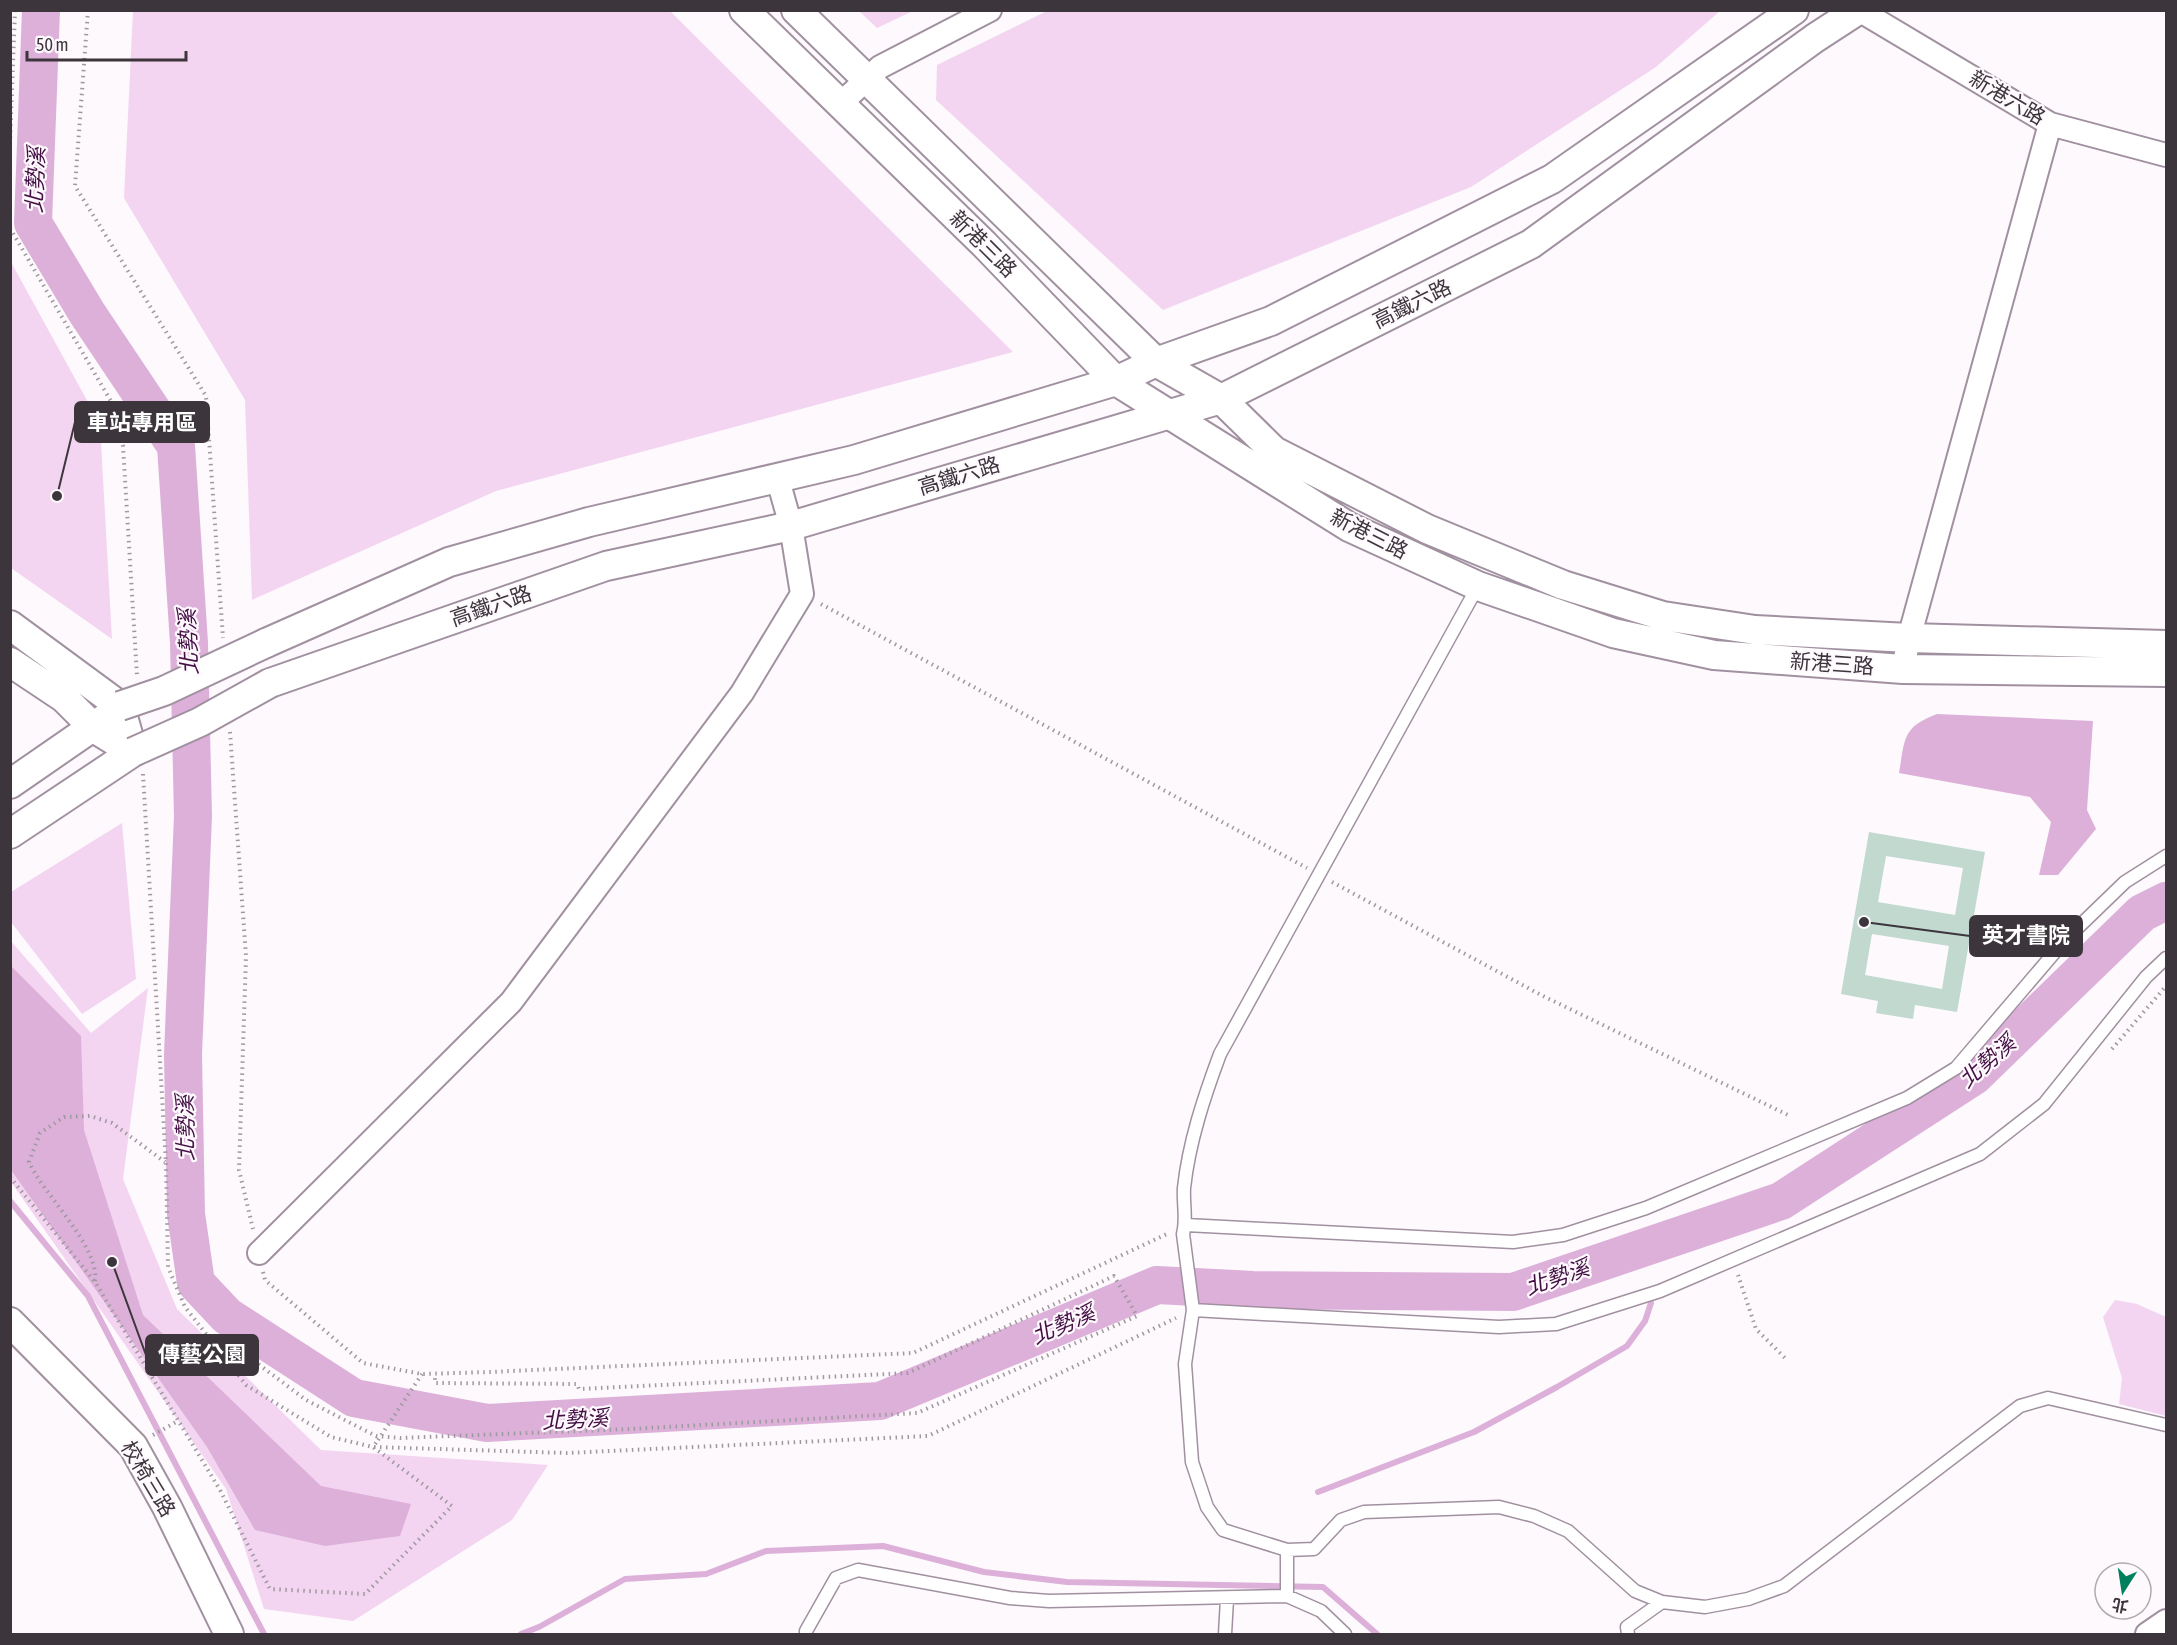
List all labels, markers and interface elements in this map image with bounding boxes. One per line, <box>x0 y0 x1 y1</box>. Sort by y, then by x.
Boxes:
scale bar <box>27 24 186 62</box>
text: 50 m <box>36 34 68 55</box>
street label: 新港六路 <box>1965 65 2050 129</box>
water label: 北勢溪 <box>21 144 49 213</box>
street label: 新港三路 <box>946 205 1022 281</box>
street label: 高鐵六路 <box>1369 274 1455 332</box>
callout: 車站專用區 <box>75 402 209 442</box>
text: 車站專用區 <box>87 409 197 435</box>
street label: 高鐵六路 <box>915 451 1002 499</box>
street label: 新港三路 <box>1327 503 1412 563</box>
street label: 高鐵六路 <box>447 580 534 630</box>
water label: 北勢溪 <box>173 605 203 676</box>
street label: 新港三路 <box>1789 648 1875 678</box>
callout: 英才書院 <box>1970 916 2082 956</box>
text: 英才書院 <box>1982 922 2070 948</box>
water label: 北勢溪 <box>1954 1028 2023 1092</box>
water label: 北勢溪 <box>171 1092 199 1161</box>
water label: 北勢溪 <box>1522 1253 1595 1300</box>
water label: 北勢溪 <box>1028 1298 1101 1349</box>
callout: 傳藝公園 <box>146 1335 258 1375</box>
text: 傳藝公園 <box>158 1341 246 1367</box>
water label: 北勢溪 <box>541 1404 612 1434</box>
street label: 校椅三路 <box>117 1436 181 1521</box>
north arrow <box>2093 1561 2153 1621</box>
text: 北 <box>2110 1595 2130 1616</box>

